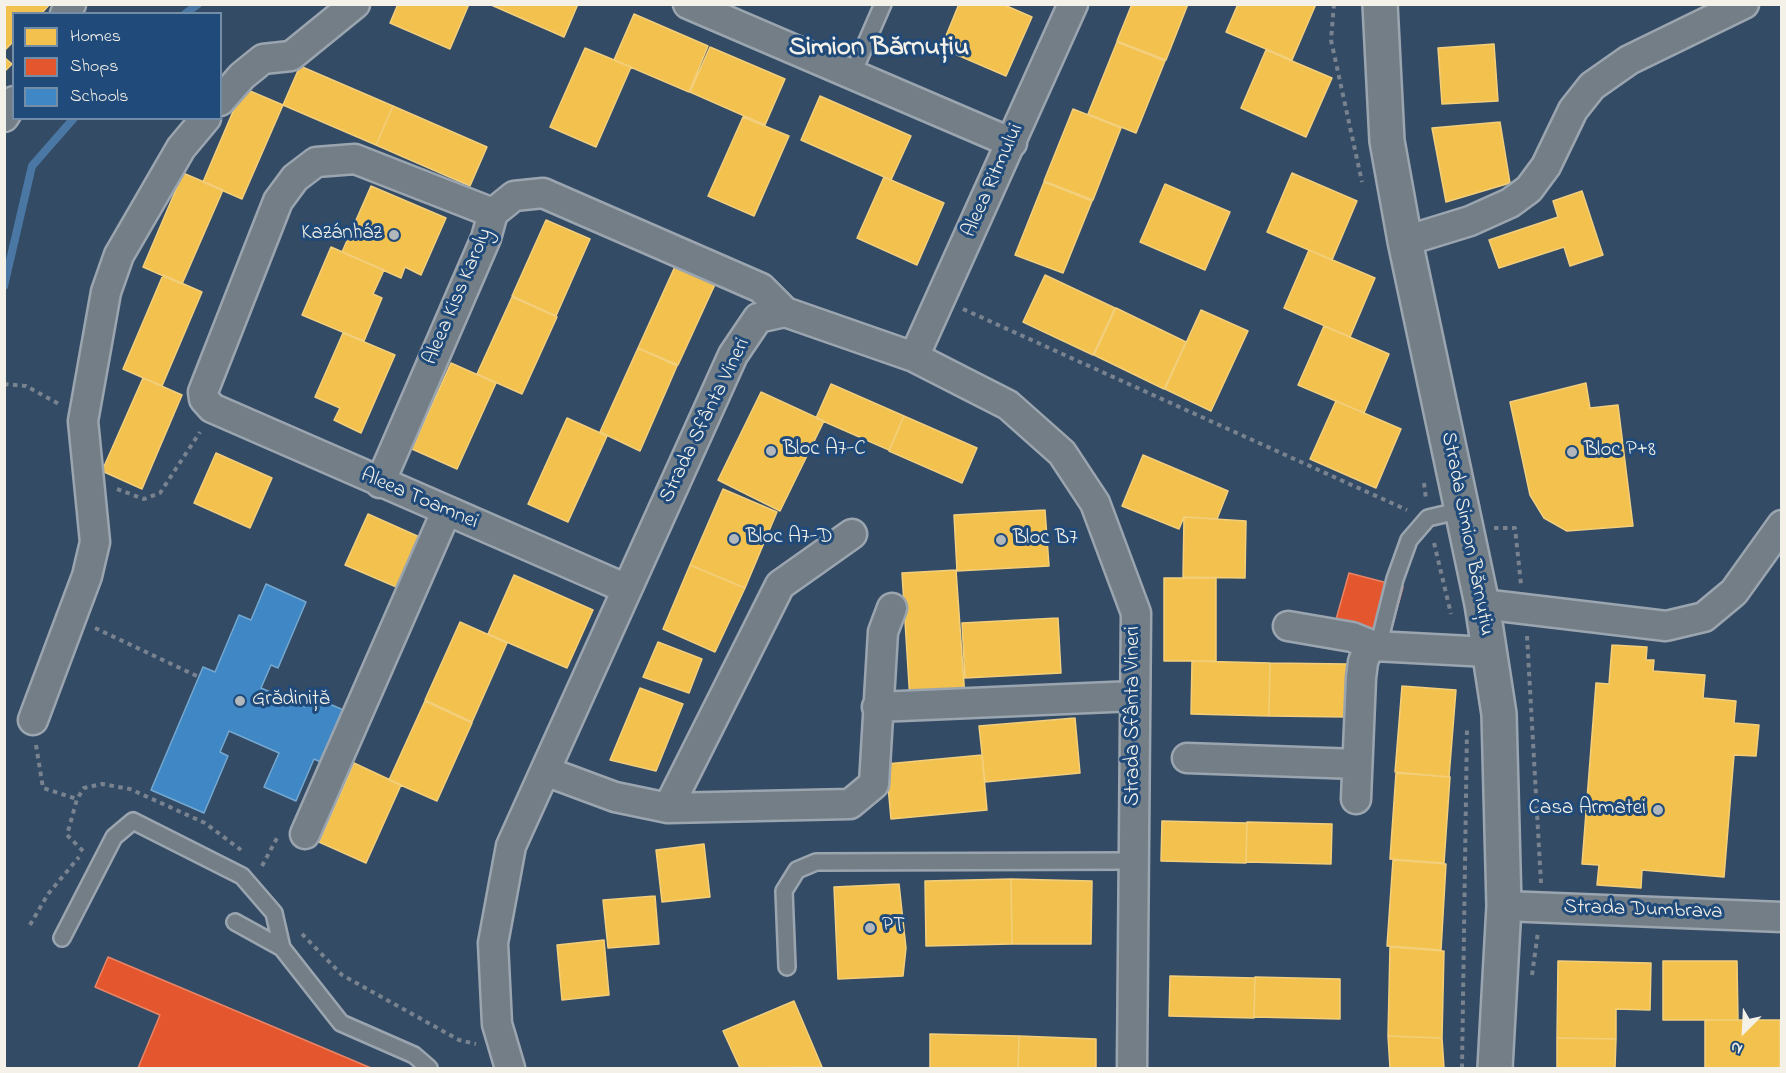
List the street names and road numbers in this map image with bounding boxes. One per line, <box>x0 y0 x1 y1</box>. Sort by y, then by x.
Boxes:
street label: Aleea Ritmului <box>958 120 1030 242</box>
street label: Aleea Kiss Karoly <box>419 225 499 369</box>
street label: Strada Sfânta Vineri <box>655 335 757 507</box>
street label: Strada Simion Bărnuțiu <box>1434 430 1498 638</box>
street label: Aleea Toamnei <box>356 464 482 536</box>
street label: Strada Sfânta Vineri <box>1122 626 1148 806</box>
street label: Strada Dumbrava <box>1563 896 1723 926</box>

